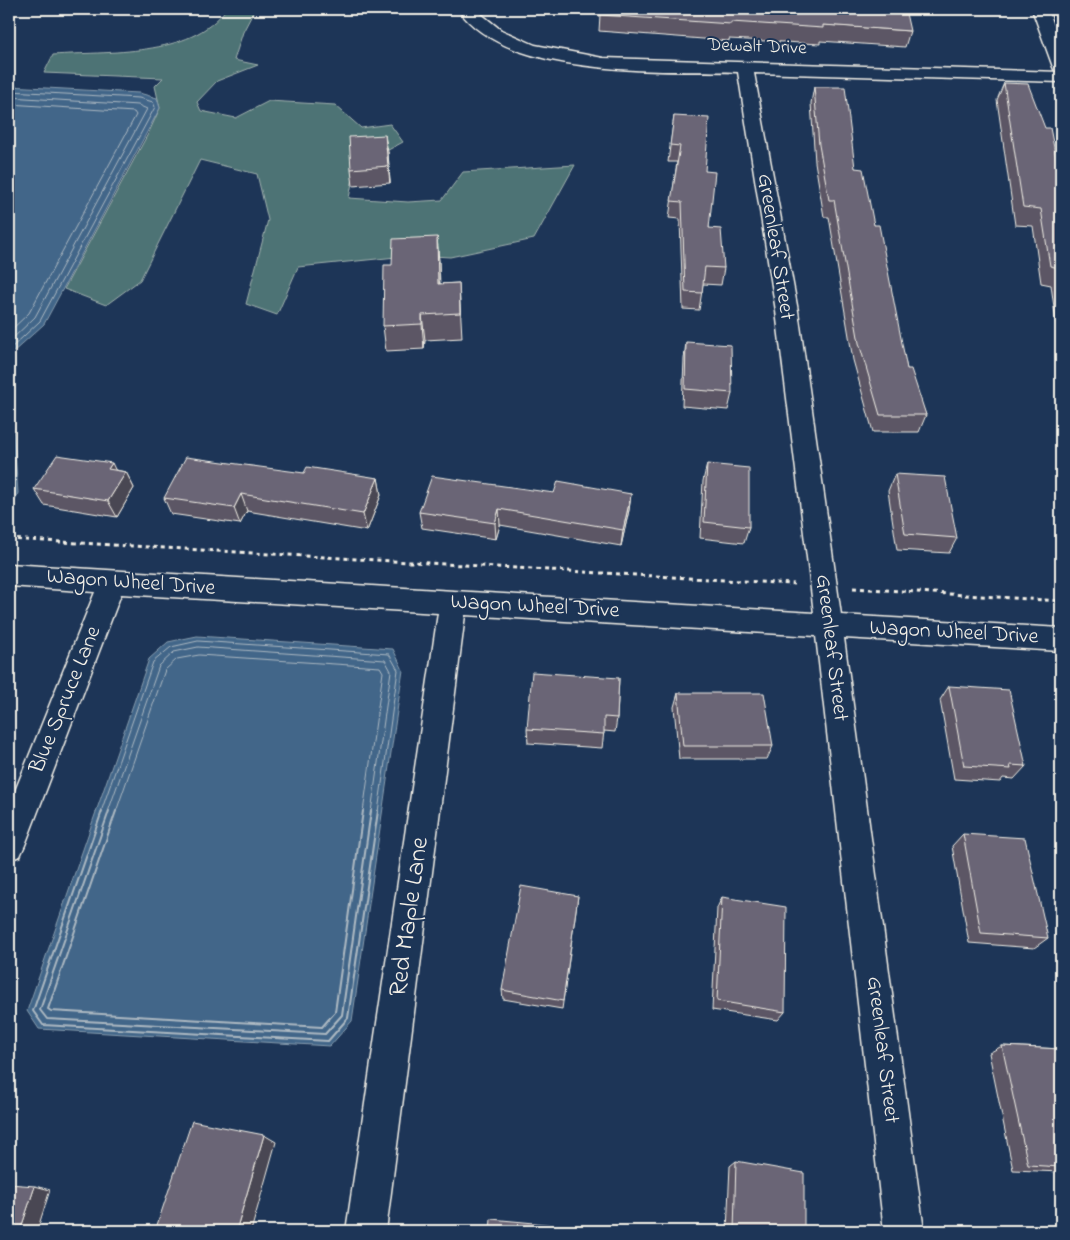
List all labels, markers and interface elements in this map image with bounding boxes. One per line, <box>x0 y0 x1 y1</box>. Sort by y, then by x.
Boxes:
street label: Dewalt Drive <box>706 32 808 62</box>
street label: Greenleaf Street <box>748 172 802 323</box>
street label: Wagon Wheel Drive <box>46 561 217 606</box>
street label: Greenleaf Street <box>806 573 856 724</box>
street label: Wagon Wheel Drive <box>450 587 620 628</box>
street label: Wagon Wheel Drive <box>869 613 1039 654</box>
street label: Blue Spruce Lane <box>22 621 110 779</box>
street label: Red Maple Lane <box>380 834 440 999</box>
street label: Greenleaf Street <box>857 975 907 1126</box>

